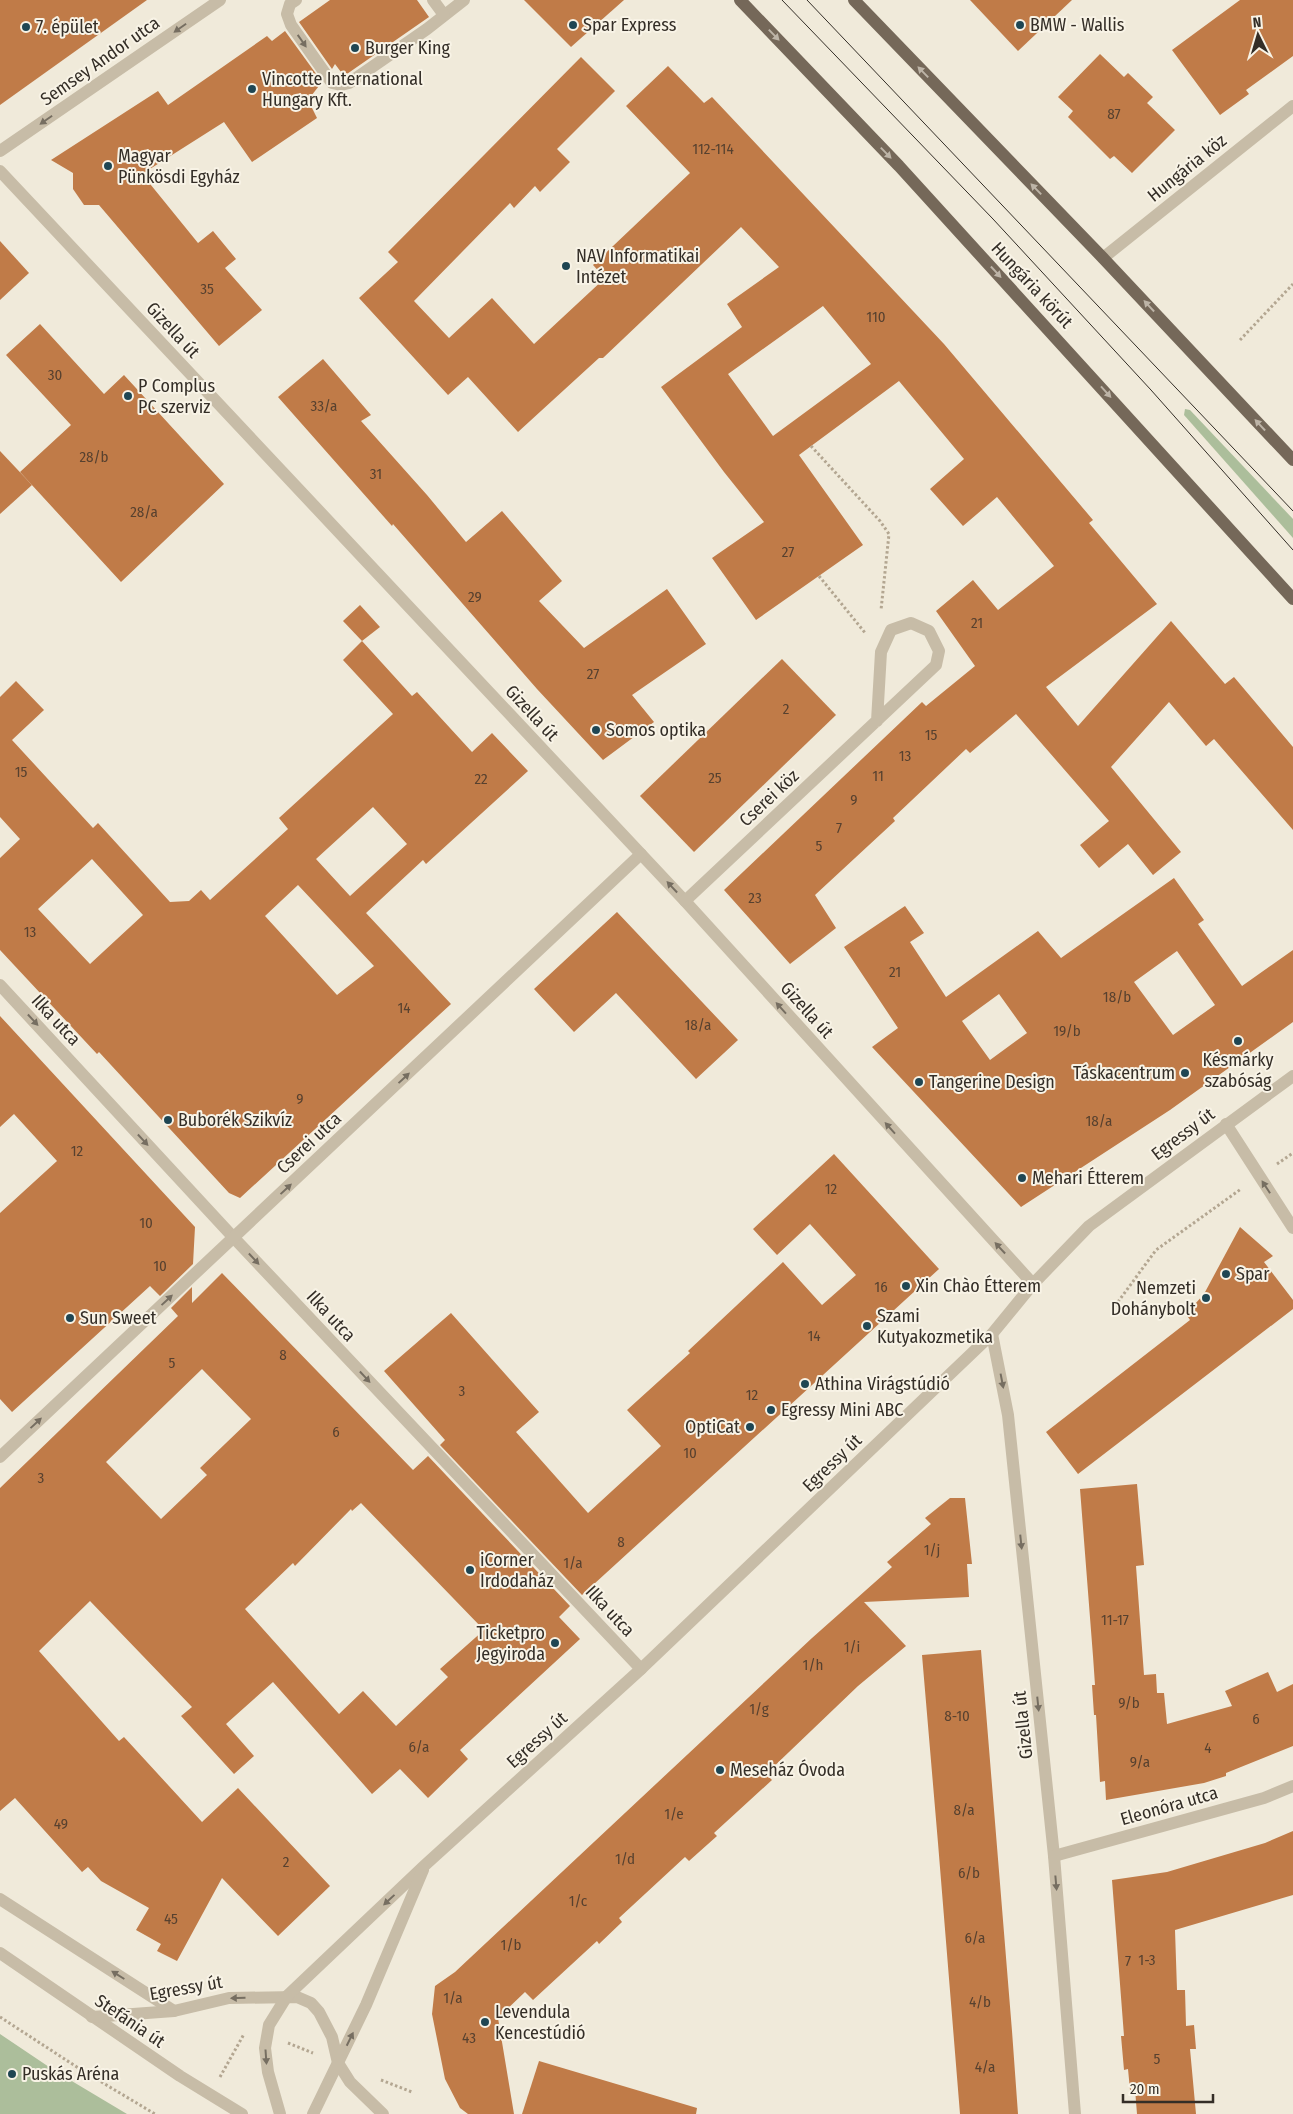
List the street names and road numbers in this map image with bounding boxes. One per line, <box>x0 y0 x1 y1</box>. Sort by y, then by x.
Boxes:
street label: Semsey Andor utca <box>36 12 164 110</box>
street label: Hungária köz <box>1143 129 1231 207</box>
street label: Hungária körút <box>986 237 1078 333</box>
street label: Gizella út <box>142 297 204 363</box>
street label: Gizella út <box>501 680 563 746</box>
street label: Cserei köz <box>735 765 803 831</box>
street label: Gizella út <box>776 977 838 1043</box>
street label: Ilka utca <box>27 990 85 1050</box>
street label: Egressy út <box>1147 1103 1219 1165</box>
street label: Cserei utca <box>272 1107 346 1178</box>
street label: Ilka utca <box>302 1286 360 1346</box>
street label: Egressy út <box>798 1429 866 1497</box>
street label: Ilka utca <box>581 1581 639 1641</box>
street label: Gizella út <box>1008 1690 1038 1760</box>
street label: Egressy út <box>502 1707 572 1773</box>
street label: Eleonóra utca <box>1118 1782 1220 1830</box>
street label: Egressy út <box>148 1971 224 2005</box>
street label: Stefánia út <box>91 1990 169 2052</box>

